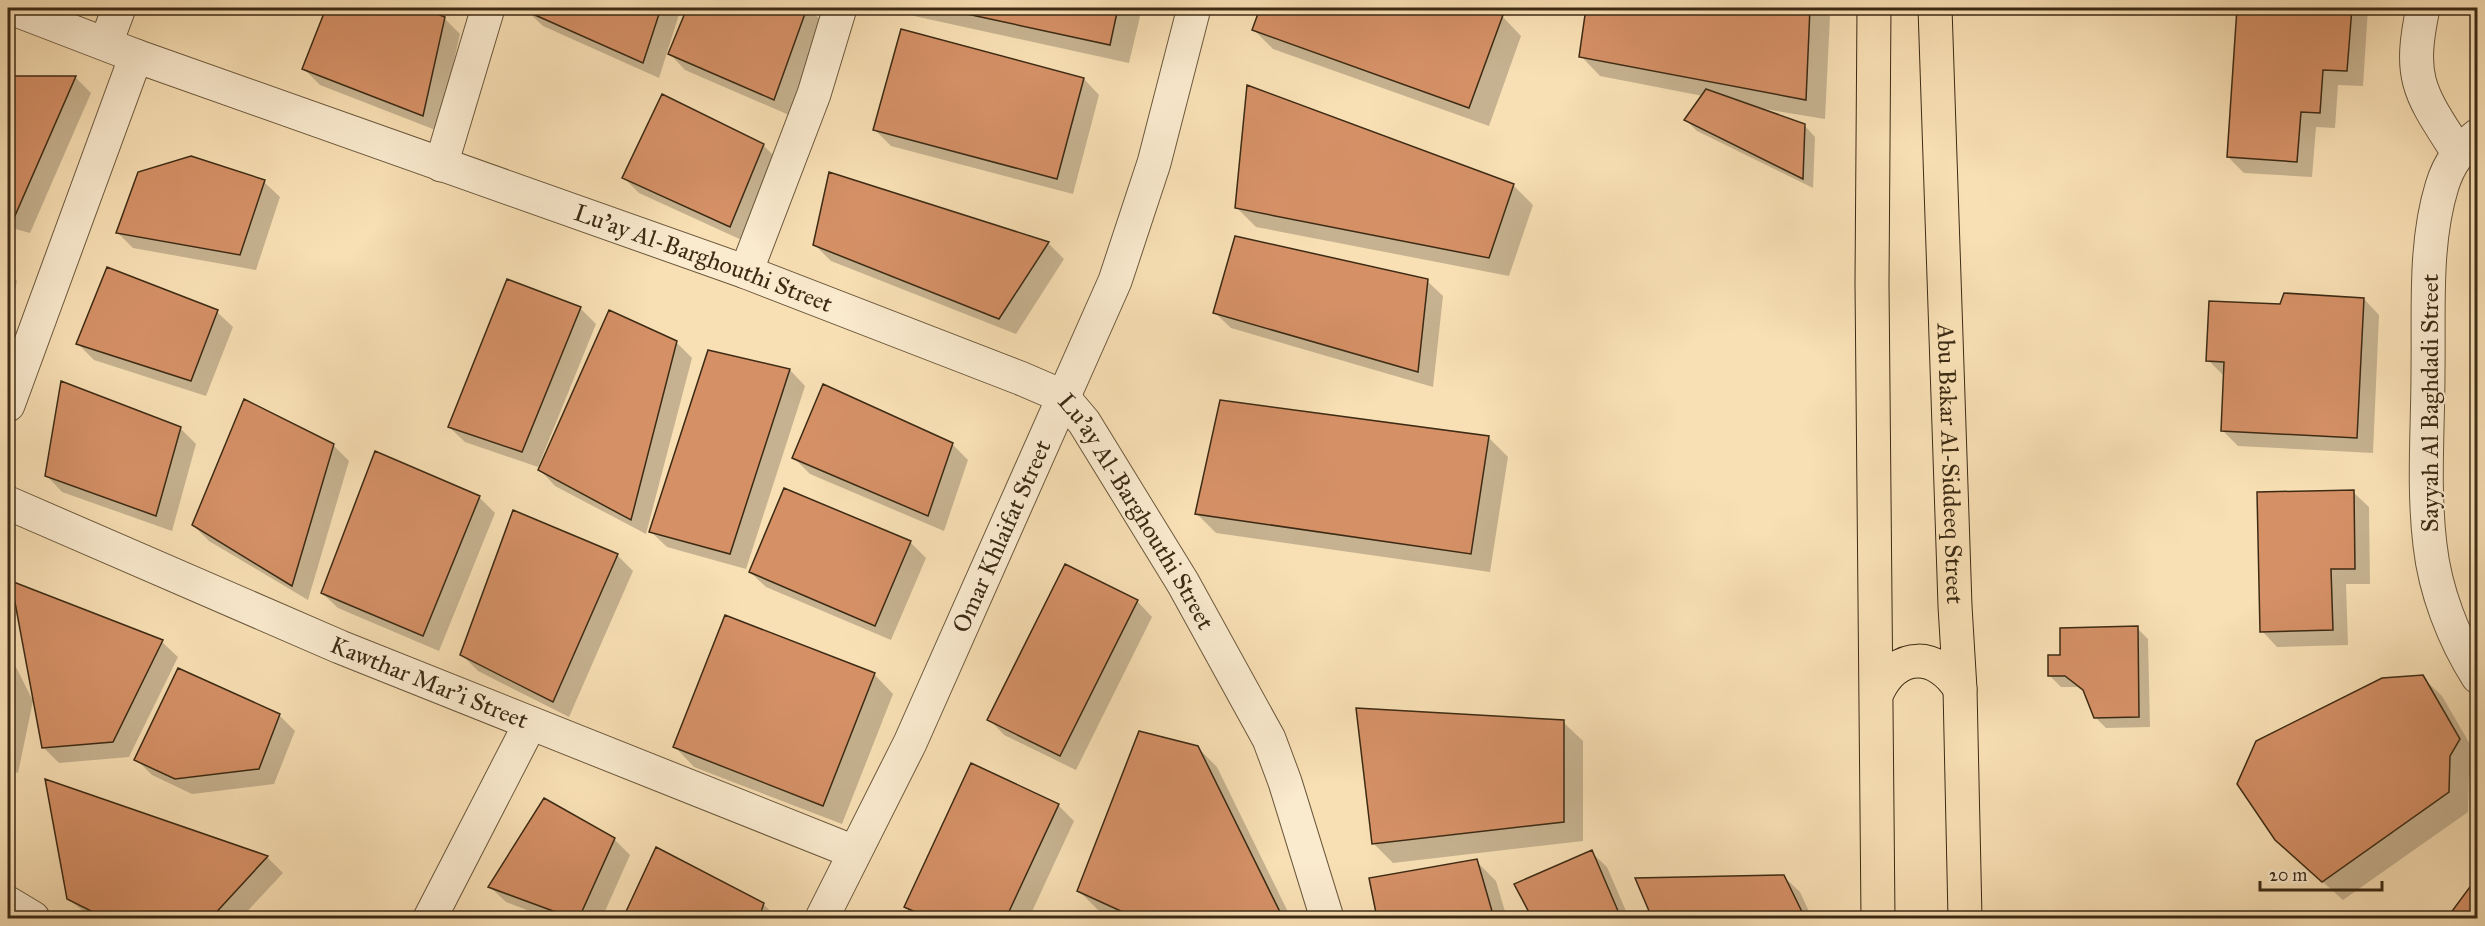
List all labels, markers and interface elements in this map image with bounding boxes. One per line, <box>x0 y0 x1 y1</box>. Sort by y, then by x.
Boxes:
street label: Lu'ay Al-Barghouthi Street <box>570 197 837 319</box>
street label: Sayyah Al Baghdadi Street <box>2415 273 2445 532</box>
street label: Abu Bakar Al-Siddeeq Street <box>1931 322 1970 605</box>
street label: Lu'ay Al-Barghouthi Street <box>1051 387 1221 635</box>
street label: Omar Khlaifat Street <box>946 435 1058 637</box>
street label: Kawthar Mar'i Street <box>326 630 533 736</box>
scale bar <box>2260 854 2382 892</box>
text: 20 m <box>2269 864 2307 886</box>

